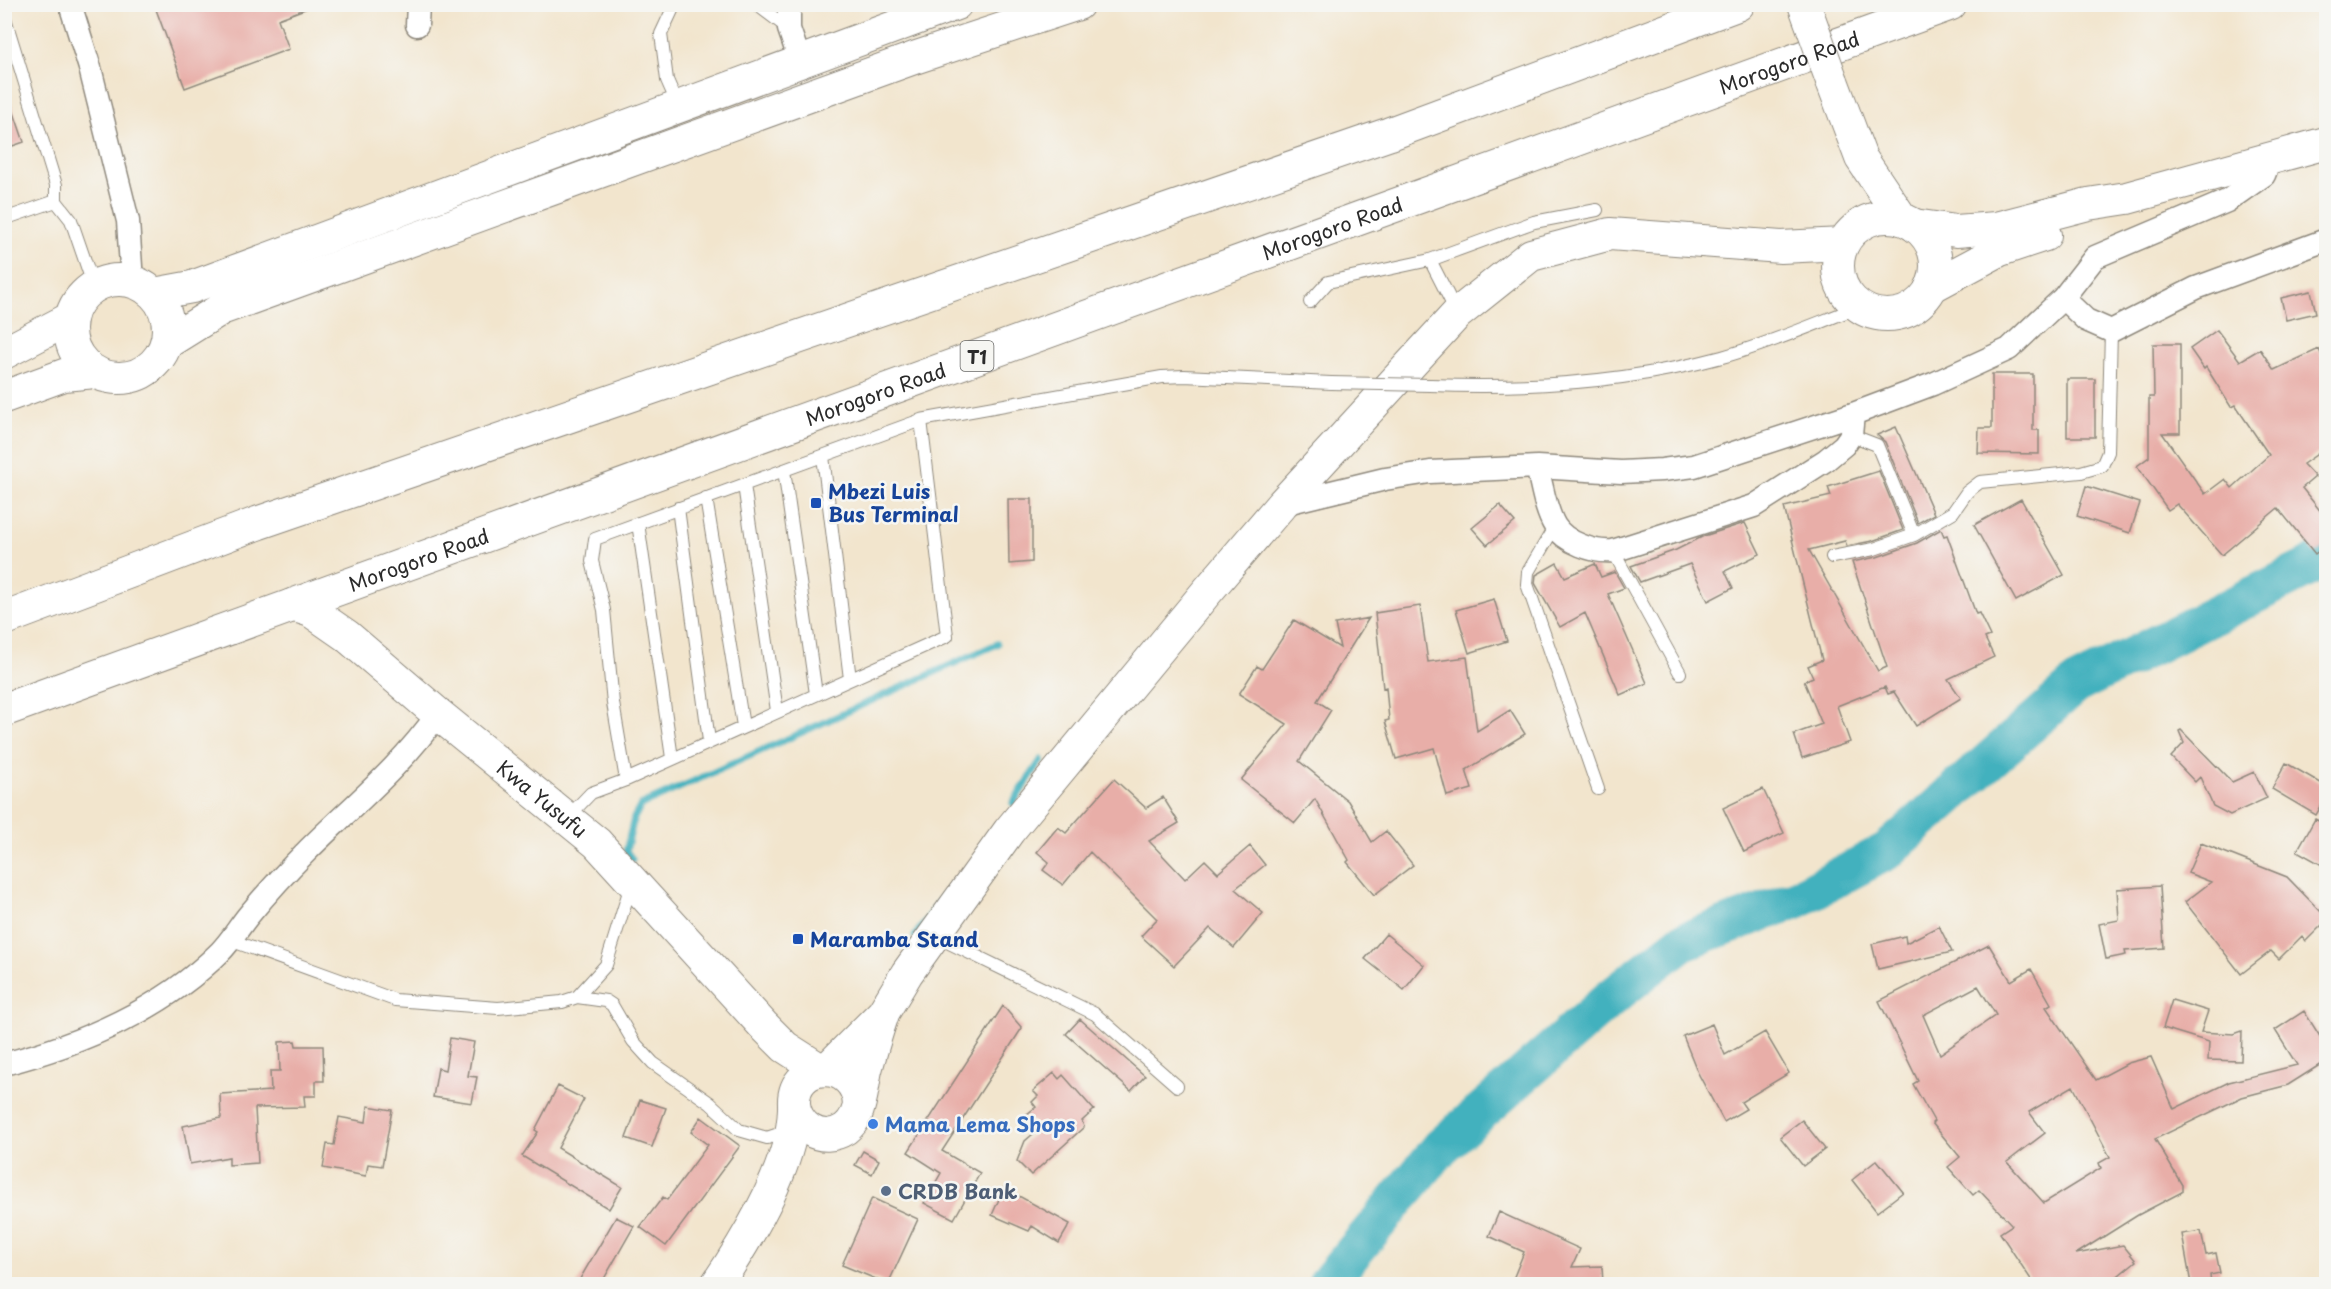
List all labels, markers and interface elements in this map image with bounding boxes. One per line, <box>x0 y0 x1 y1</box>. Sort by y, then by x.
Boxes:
street label: Morogoro Road <box>1715 23 1864 102</box>
street label: Morogoro Road <box>1258 189 1407 267</box>
road number: T1 <box>960 341 994 371</box>
street label: Morogoro Road <box>801 355 950 433</box>
place label: Mbezi Luis Bus Terminal <box>828 476 958 529</box>
marker: Mbezi Luis Bus Terminal <box>809 496 823 510</box>
street label: Morogoro Road <box>344 520 493 599</box>
street label: Kwa Yusufu <box>491 753 594 845</box>
place label: Maramba Stand <box>810 924 979 954</box>
marker: Maramba Stand <box>791 932 805 946</box>
place label: Mama Lema Shops <box>885 1109 1076 1139</box>
marker: Mama Lema Shops <box>866 1117 880 1131</box>
place label: CRDB Bank <box>898 1176 1018 1206</box>
marker: CRDB Bank <box>879 1184 893 1198</box>

